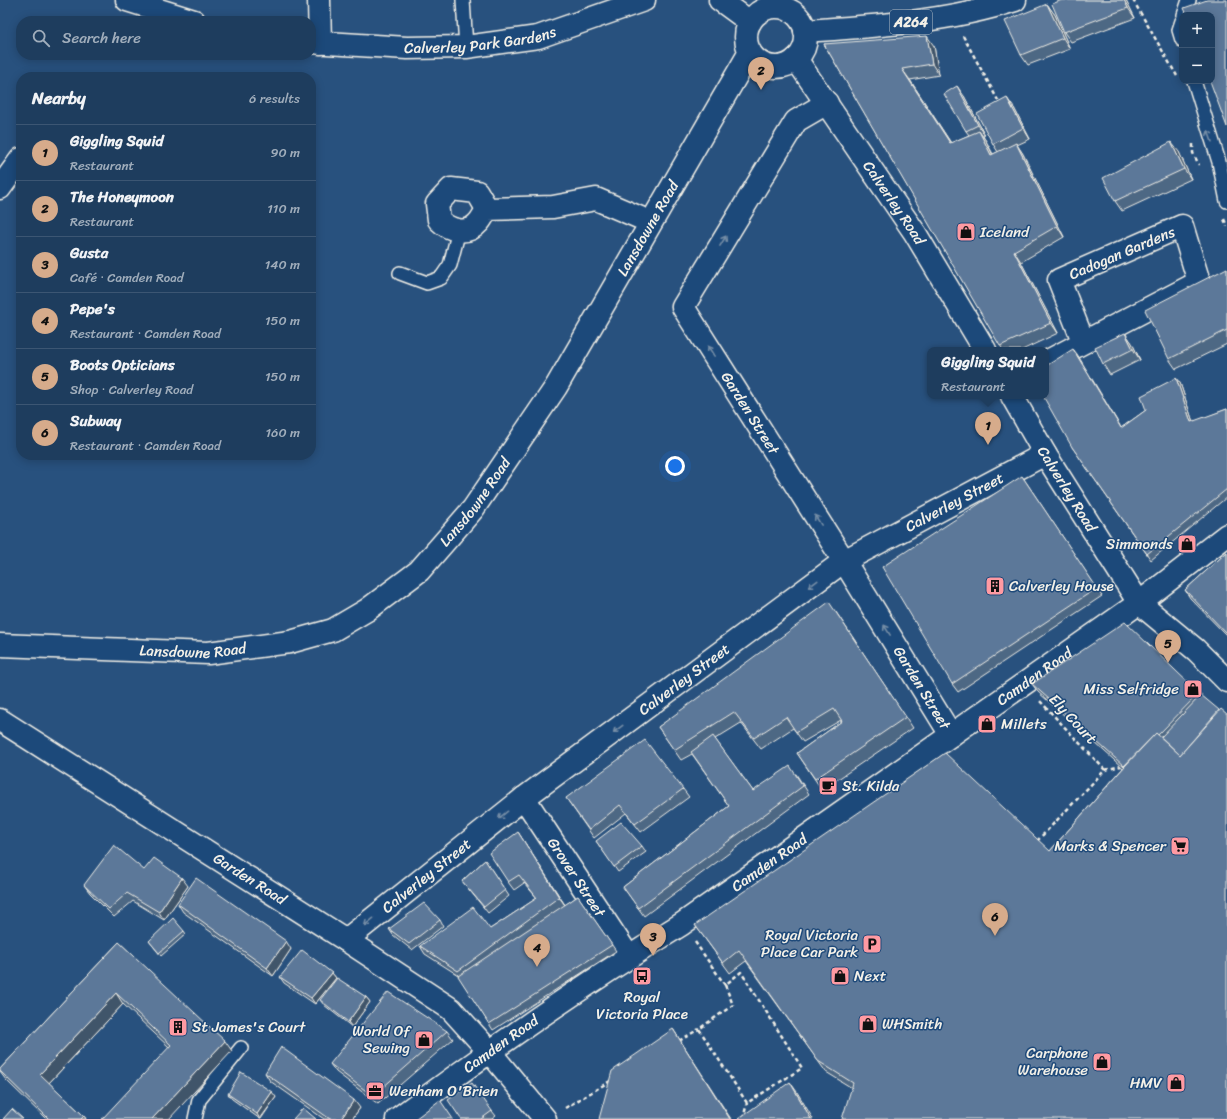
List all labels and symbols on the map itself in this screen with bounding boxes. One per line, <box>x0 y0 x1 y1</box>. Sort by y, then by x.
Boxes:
road number: A264 <box>890 10 932 34</box>
street label: Calverley Park Gardens <box>404 19 560 61</box>
pin: 2 <box>748 57 774 90</box>
one-way arrow <box>1206 131 1214 143</box>
street label: Calverley Road <box>856 155 933 251</box>
street label: Lansdowne Road <box>610 175 686 281</box>
place label: Iceland <box>979 219 1030 245</box>
street label: Cadogan Gardens <box>1065 219 1179 287</box>
shop icon: Iceland <box>955 221 977 243</box>
one-way arrow <box>720 235 728 247</box>
one-way arrow <box>707 346 715 357</box>
street label: Garden Street <box>714 366 787 460</box>
pin: 1 <box>975 412 1001 445</box>
street label: Calverley Road <box>1030 441 1104 538</box>
street label: Lansdowne Road <box>433 451 518 553</box>
your location <box>665 456 685 476</box>
street label: Calverley Street <box>900 465 1009 539</box>
one-way arrow <box>814 515 822 526</box>
place label: Simmonds <box>1106 531 1173 557</box>
shop icon: Simmonds <box>1176 533 1198 555</box>
place label: Calverley House <box>1009 573 1114 599</box>
building icon: Calverley House <box>984 575 1006 597</box>
one-way arrow <box>807 580 818 589</box>
one-way arrow <box>882 624 890 636</box>
pin: 5 <box>1155 630 1181 663</box>
street label: Lansdowne Road <box>139 635 249 666</box>
street label: Calverley Street <box>633 636 736 722</box>
street label: Camden Road <box>991 640 1079 712</box>
street label: Garden Street <box>886 641 958 735</box>
place label: Miss Selfridge <box>1083 676 1179 702</box>
shop icon: Miss Selfridge <box>1182 678 1204 700</box>
street label: Ely Court <box>1042 687 1104 751</box>
place label: Millets <box>1001 711 1047 737</box>
shop icon: Millets <box>976 713 998 735</box>
one-way arrow <box>613 724 624 733</box>
place label: St. Kilda <box>842 773 900 799</box>
cafe icon: St. Kilda <box>817 775 839 797</box>
one-way arrow <box>498 811 509 819</box>
street label: Camden Road <box>726 826 814 899</box>
street label: Calverley Street <box>376 831 478 920</box>
street label: Grover Street <box>540 832 613 923</box>
place label: Marks & Spencer <box>1054 833 1167 859</box>
supermarket icon: Marks & Spencer <box>1169 835 1191 857</box>
street label: Garden Road <box>208 846 293 913</box>
pin: 6 <box>982 903 1008 936</box>
one-way arrow <box>363 918 374 927</box>
place label: Royal Victoria Place Car Park <box>761 922 858 965</box>
pin: 3 <box>640 923 666 956</box>
parking icon: Royal Victoria Place Car Park <box>861 933 883 955</box>
pin: 4 <box>524 934 550 967</box>
place label: Next <box>854 963 887 989</box>
bus stop icon: Royal Victoria Place <box>631 965 653 987</box>
shop icon: Next <box>829 965 851 987</box>
place label: Royal Victoria Place <box>596 984 688 1027</box>
street label: Camden Road <box>457 1007 545 1080</box>
place label: WHSmith <box>882 1011 942 1037</box>
shop icon: WHSmith <box>857 1013 879 1035</box>
place label: St James's Court <box>192 1014 306 1040</box>
building icon: St James's Court <box>167 1016 189 1038</box>
place label: World Of Sewing <box>352 1018 412 1061</box>
shop icon: World Of Sewing <box>413 1029 435 1051</box>
place label: Carphone Warehouse <box>1018 1040 1088 1083</box>
shop icon: Carphone Warehouse <box>1091 1051 1113 1073</box>
place label: HMV <box>1130 1070 1163 1096</box>
shop icon: HMV <box>1165 1072 1187 1094</box>
place label: Wenham O'Brien <box>389 1078 498 1104</box>
office icon: Wenham O'Brien <box>364 1080 386 1102</box>

